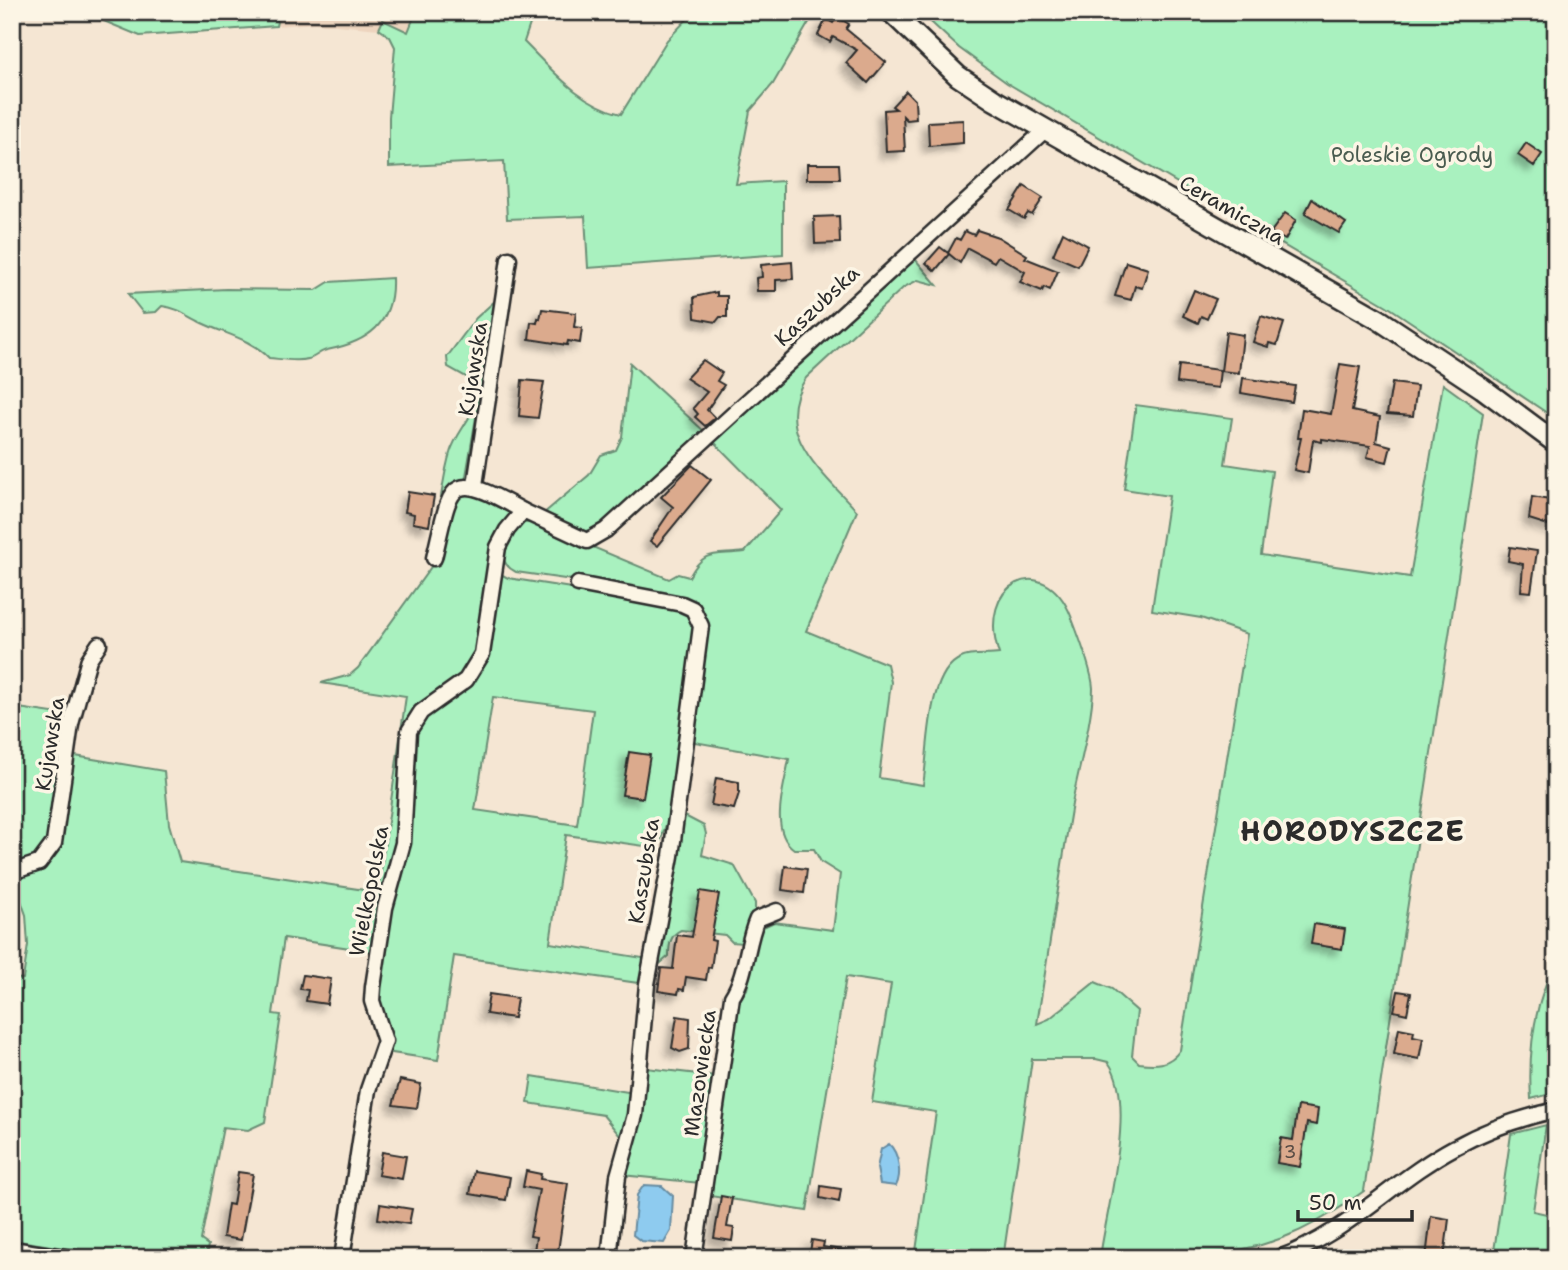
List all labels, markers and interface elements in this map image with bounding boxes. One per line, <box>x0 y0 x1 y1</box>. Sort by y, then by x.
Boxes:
park label: Poleskie Ogrody <box>1331 141 1493 169</box>
street label: Ceramiczna <box>1174 169 1290 251</box>
street label: Kaszubska <box>768 259 866 353</box>
street label: Kujawska <box>452 320 494 418</box>
street label: Kujawska <box>29 695 71 793</box>
district label: HORODYSZCZE <box>1240 812 1466 850</box>
street label: Kaszubska <box>622 816 666 926</box>
street label: Wielkopolska <box>343 823 395 959</box>
street label: Mazowiecka <box>677 1008 723 1138</box>
house number: 3 <box>1284 1140 1296 1164</box>
scale bar <box>1298 1179 1412 1223</box>
text: 50 m <box>1309 1189 1362 1217</box>

